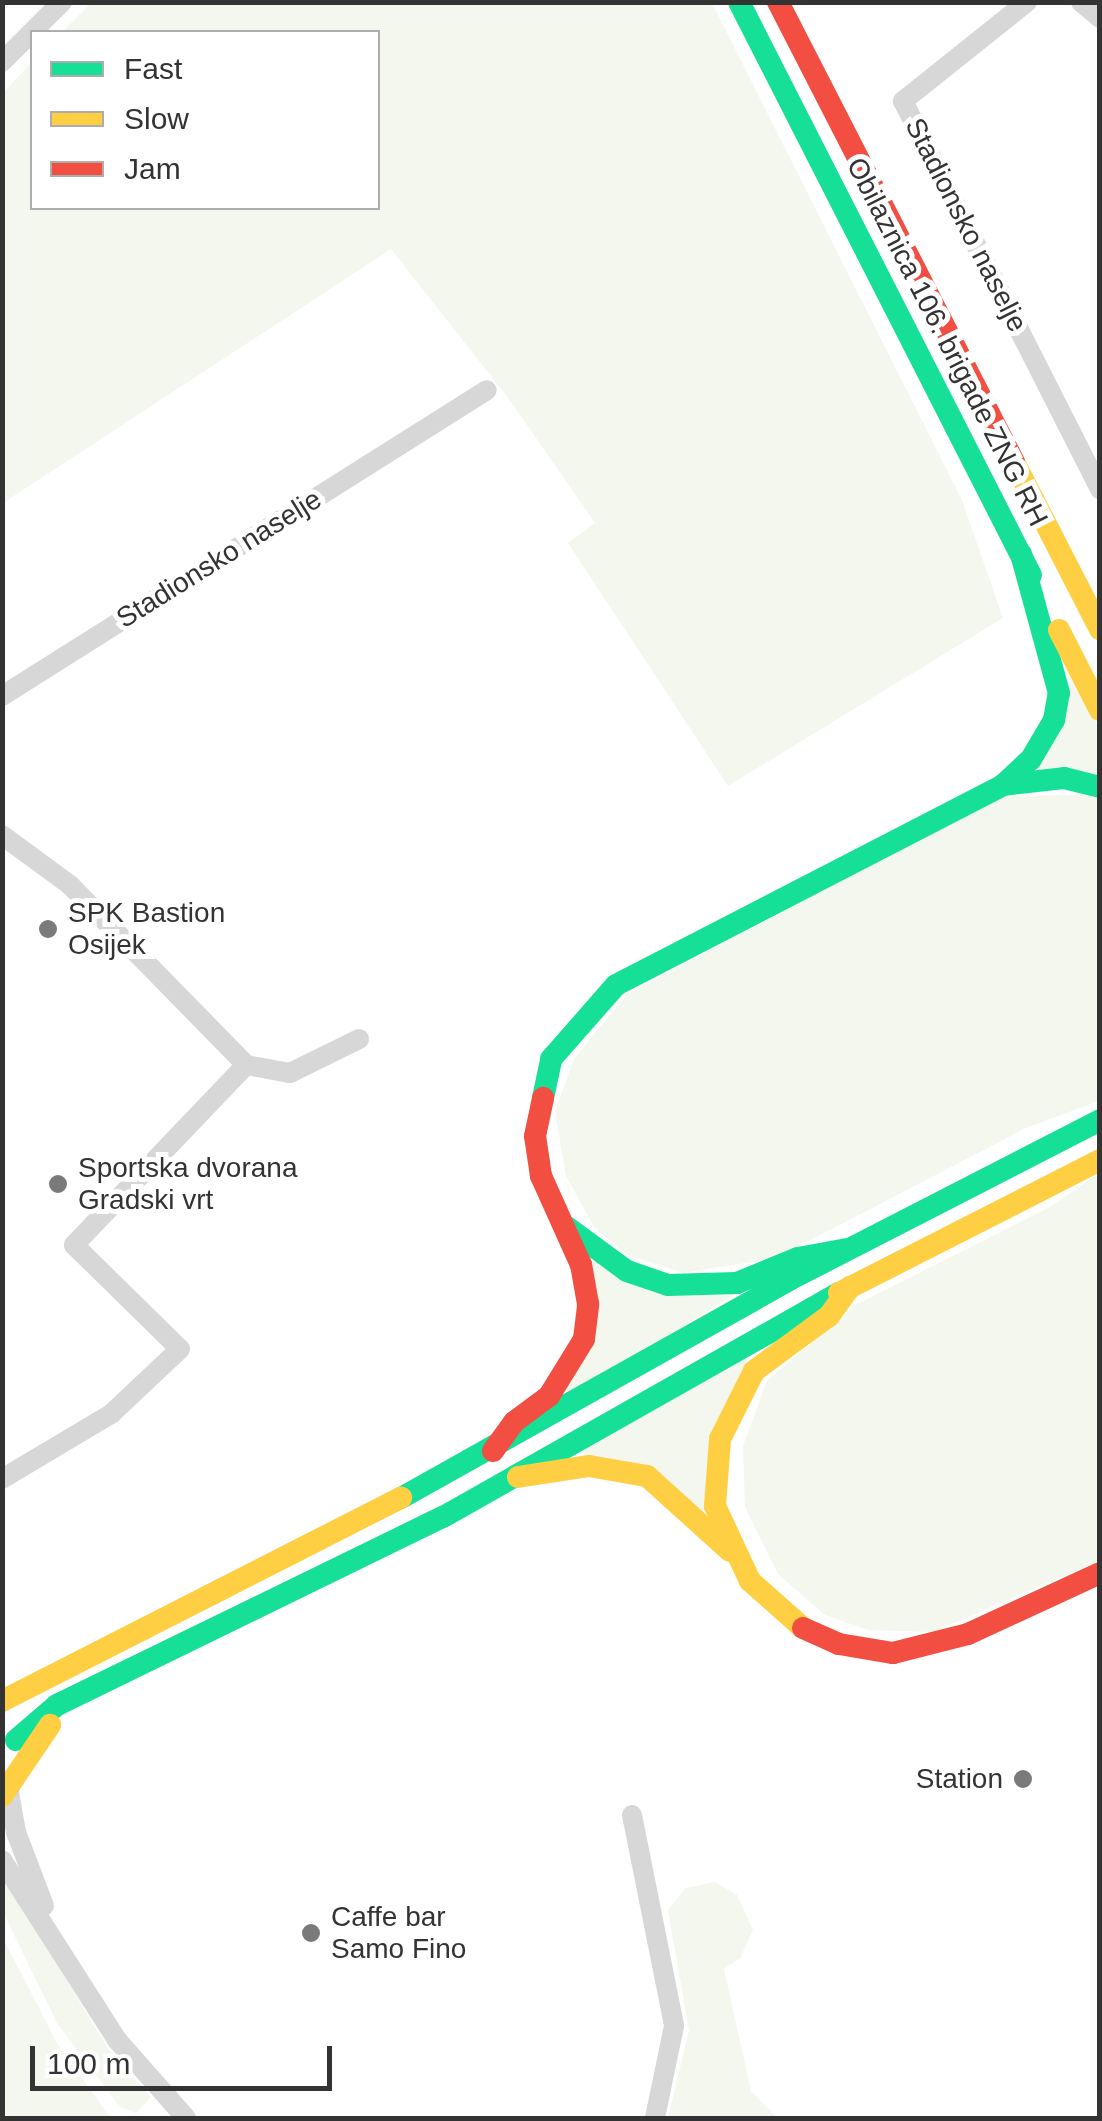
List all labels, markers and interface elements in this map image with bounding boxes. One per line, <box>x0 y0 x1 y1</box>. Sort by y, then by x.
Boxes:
legend <box>30 30 380 210</box>
text: Fast <box>124 52 182 85</box>
text: Slow <box>124 102 189 135</box>
street label: Stadionsko naselje <box>898 113 1034 337</box>
text: Jam <box>124 152 181 185</box>
street label: Obilaznica 106. brigade ZNG RH <box>839 152 1055 532</box>
street label: Stadionsko naselje <box>110 482 328 636</box>
place label: SPK Bastion Osijek <box>68 896 225 962</box>
marker: SPK Bastion Osijek <box>37 918 59 940</box>
place label: Sportska dvorana Gradski vrt <box>78 1151 297 1217</box>
marker: Sportska dvorana Gradski vrt <box>47 1173 69 1195</box>
place label: Station <box>916 1762 1003 1796</box>
marker: Station <box>1012 1768 1034 1790</box>
place label: Caffe bar Samo Fino <box>331 1900 466 1966</box>
marker: Caffe bar Samo Fino <box>300 1922 322 1944</box>
scale bar <box>35 2026 338 2088</box>
text: 100 m <box>47 2047 130 2080</box>

